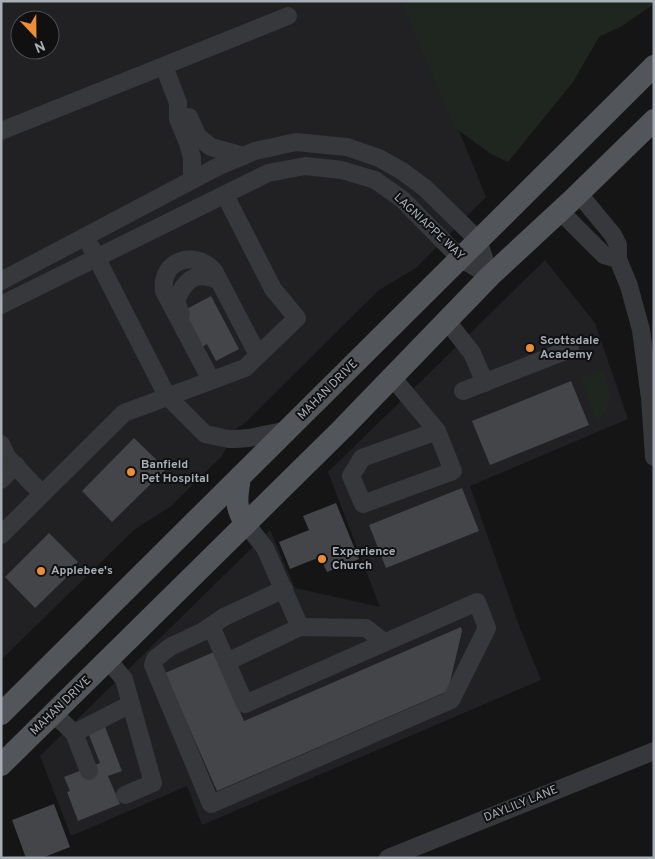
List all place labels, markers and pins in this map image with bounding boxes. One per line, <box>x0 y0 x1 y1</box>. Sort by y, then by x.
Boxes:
place label: Scottsdale Academy <box>540 333 600 363</box>
marker: Scottsdale Academy <box>524 342 536 354</box>
place label: Banfield Pet Hospital <box>141 457 209 487</box>
marker: Banfield Pet Hospital <box>125 466 137 478</box>
place label: Experience Church <box>332 544 396 574</box>
marker: Experience Church <box>316 553 328 565</box>
place label: Applebee's <box>51 563 113 579</box>
marker: Applebee's <box>35 565 47 577</box>

